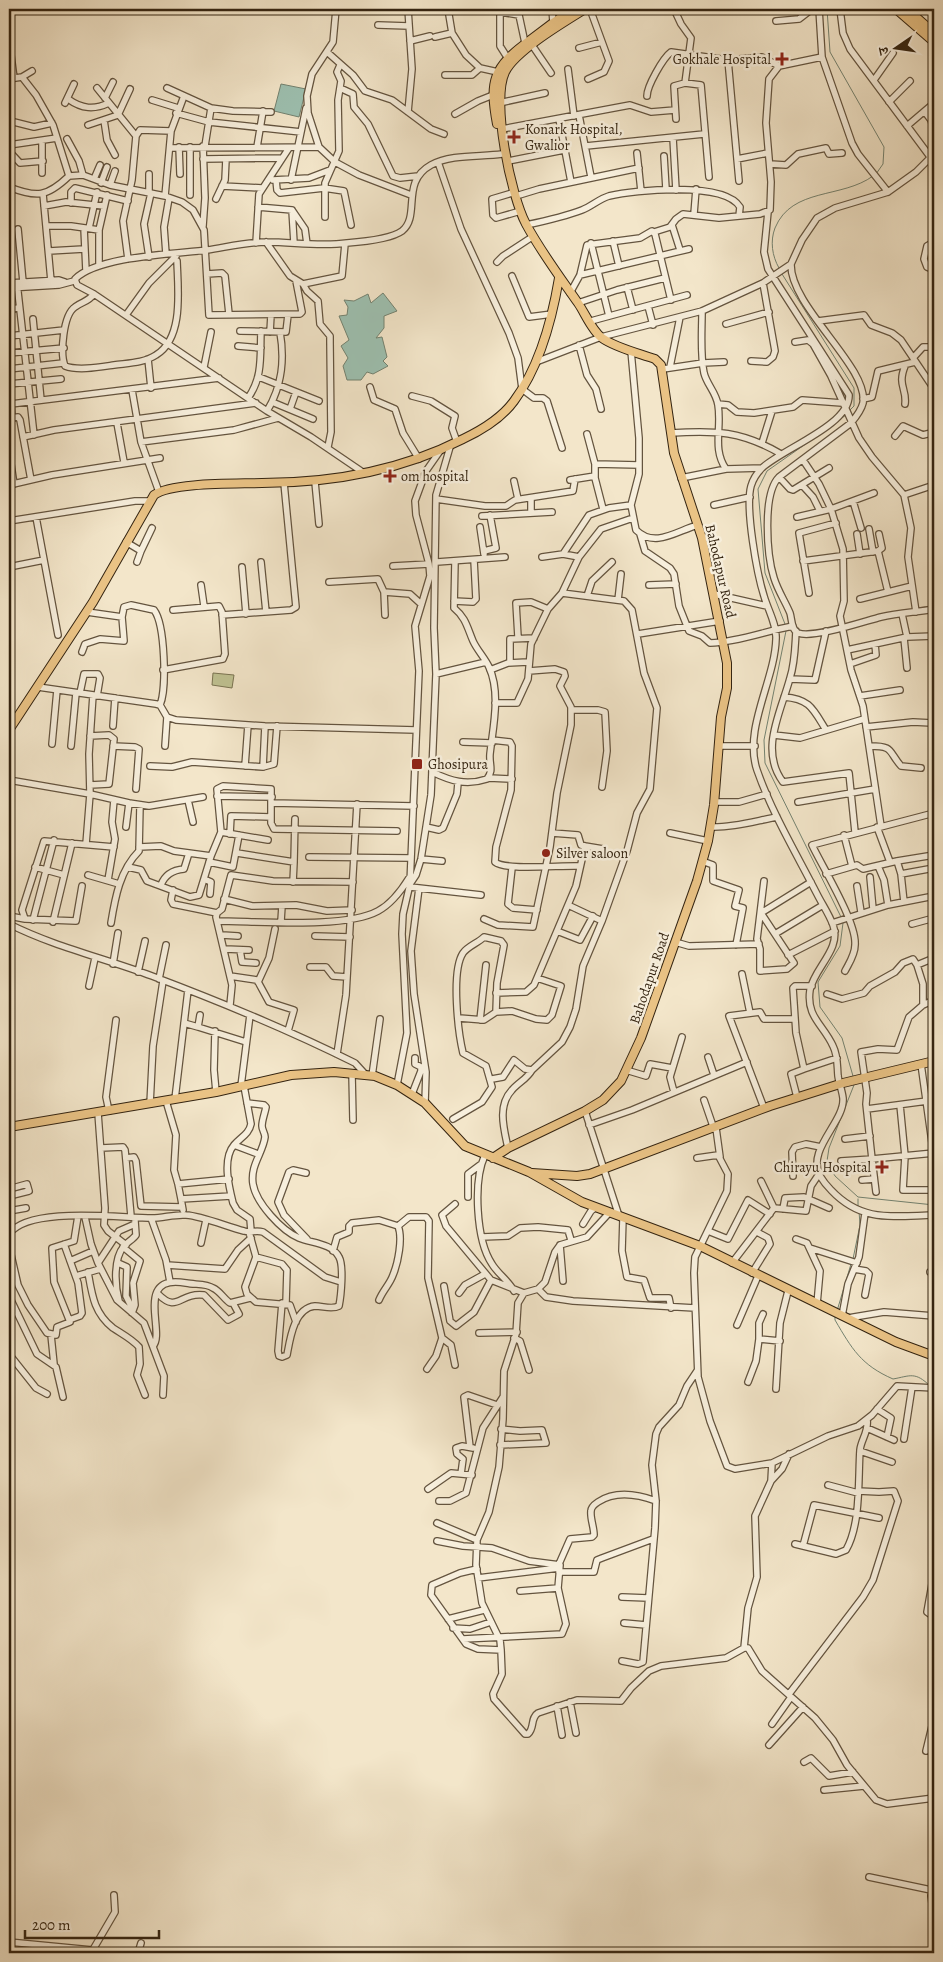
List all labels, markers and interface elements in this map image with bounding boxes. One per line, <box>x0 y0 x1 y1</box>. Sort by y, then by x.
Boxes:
north arrow <box>870 22 920 72</box>
text: उ <box>874 44 894 57</box>
place label: Gokhale Hospital <box>673 50 772 69</box>
marker: Gokhale Hospital <box>775 52 789 66</box>
place label: Konark Hospital, Gwalior <box>525 120 623 155</box>
marker: Konark Hospital, Gwalior <box>507 130 521 144</box>
place label: om hospital <box>401 467 469 486</box>
marker: om hospital <box>383 469 397 483</box>
street label: Bahodapur Road <box>701 522 741 620</box>
place label: Ghosipura <box>428 755 488 774</box>
marker: Ghosipura <box>410 757 424 771</box>
place label: Silver saloon <box>556 844 629 863</box>
marker: Silver saloon <box>540 847 552 859</box>
street label: Bahodapur Road <box>625 929 674 1026</box>
place label: Chirayu Hospital <box>774 1158 872 1177</box>
marker: Chirayu Hospital <box>875 1160 889 1174</box>
scale bar <box>25 1907 159 1939</box>
text: 200 m <box>32 1915 71 1935</box>

